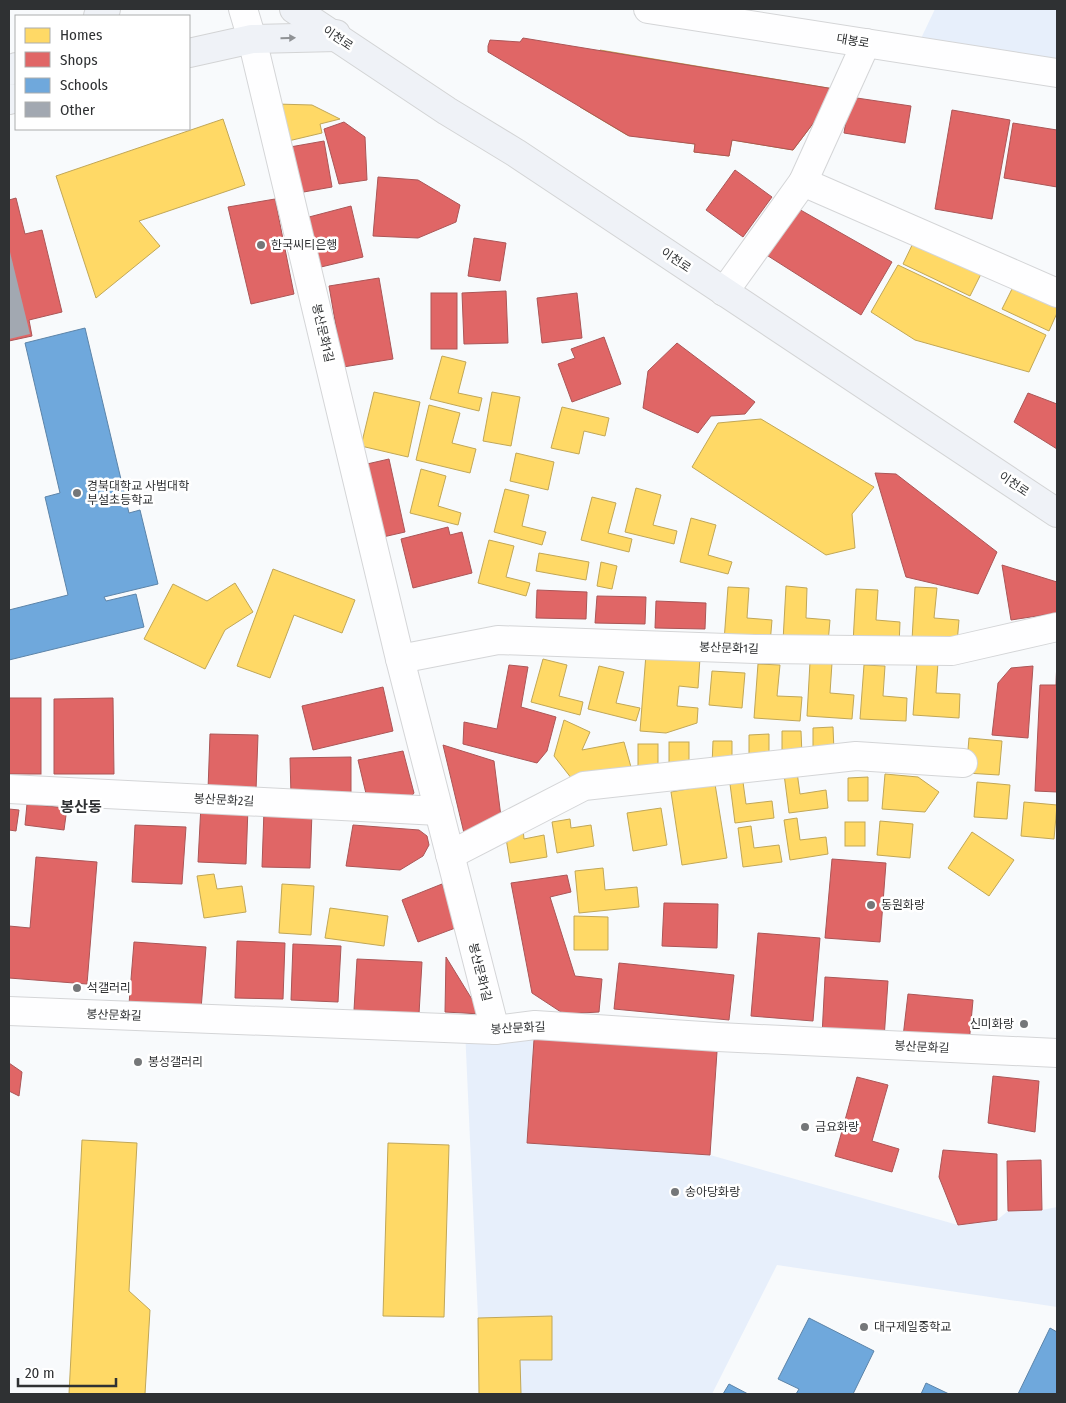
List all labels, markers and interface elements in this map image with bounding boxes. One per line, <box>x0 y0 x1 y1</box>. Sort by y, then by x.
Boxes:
legend <box>15 15 190 130</box>
street label: 이천로 <box>320 23 356 53</box>
text: Homes <box>60 26 102 44</box>
street label: 대봉로 <box>836 31 870 51</box>
one-way arrow <box>281 34 297 42</box>
text: Shops <box>60 51 98 69</box>
text: Schools <box>60 76 108 94</box>
text: Other <box>60 101 96 119</box>
place label: 한국씨티은행 <box>271 238 337 252</box>
marker: 한국씨티은행 <box>255 239 267 251</box>
street label: 이천로 <box>658 245 694 275</box>
street label: 봉산문화1길 <box>309 302 337 364</box>
street label: 이천로 <box>996 469 1032 499</box>
place label: 경북대학교 사범대학 부설초등학교 <box>87 479 189 507</box>
marker: 경북대학교 사범대학 부설초등학교 <box>71 487 83 499</box>
street label: 봉산문화1길 <box>699 640 759 656</box>
street label: 봉산문화2길 <box>193 791 255 809</box>
district label: 봉산동 <box>60 798 102 816</box>
place label: 동원화랑 <box>881 898 925 912</box>
marker: 동원화랑 <box>865 899 877 911</box>
street label: 봉산문화1길 <box>466 941 494 1003</box>
place label: 석갤러리 <box>87 981 131 995</box>
marker: 석갤러리 <box>71 982 83 994</box>
street label: 봉산문화길 <box>86 1007 142 1023</box>
place label: 신미화랑 <box>970 1017 1014 1031</box>
marker: 신미화랑 <box>1018 1018 1030 1030</box>
street label: 봉산문화길 <box>490 1020 546 1036</box>
street label: 봉산문화길 <box>894 1039 950 1055</box>
place label: 봉성갤러리 <box>148 1055 203 1069</box>
marker: 봉성갤러리 <box>132 1056 144 1068</box>
place label: 금요화랑 <box>815 1120 859 1134</box>
marker: 금요화랑 <box>799 1121 811 1133</box>
place label: 송아당화랑 <box>685 1185 740 1199</box>
marker: 송아당화랑 <box>669 1186 681 1198</box>
place label: 대구제일중학교 <box>874 1320 951 1334</box>
marker: 대구제일중학교 <box>858 1321 870 1333</box>
scale bar <box>18 1356 115 1388</box>
text: 20 m <box>25 1364 55 1382</box>

